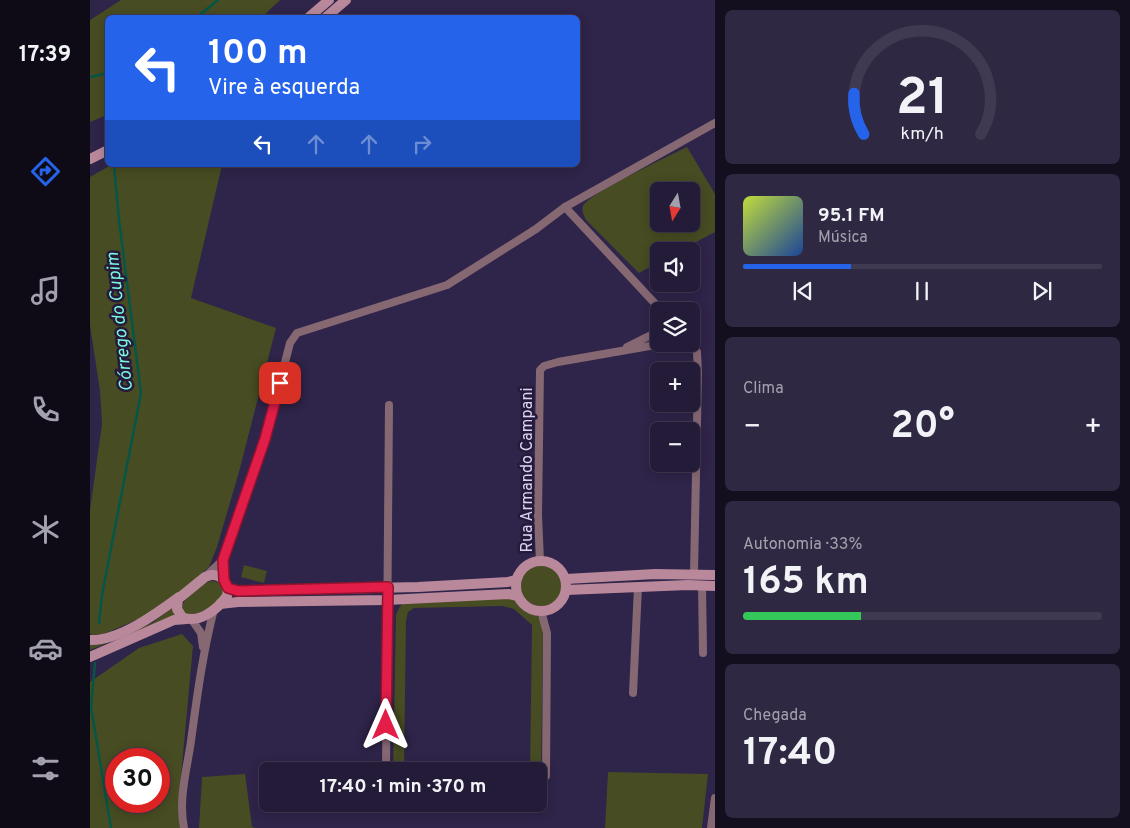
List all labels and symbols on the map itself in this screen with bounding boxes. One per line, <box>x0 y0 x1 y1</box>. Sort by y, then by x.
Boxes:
north arrow <box>650 182 700 232</box>
water label: Córrego do Cupim <box>102 251 139 393</box>
pin <box>259 362 301 404</box>
street label: Rua Armando Campani <box>518 388 538 552</box>
position arrow <box>359 698 411 750</box>
speed limit sign: 30 <box>105 748 170 813</box>

